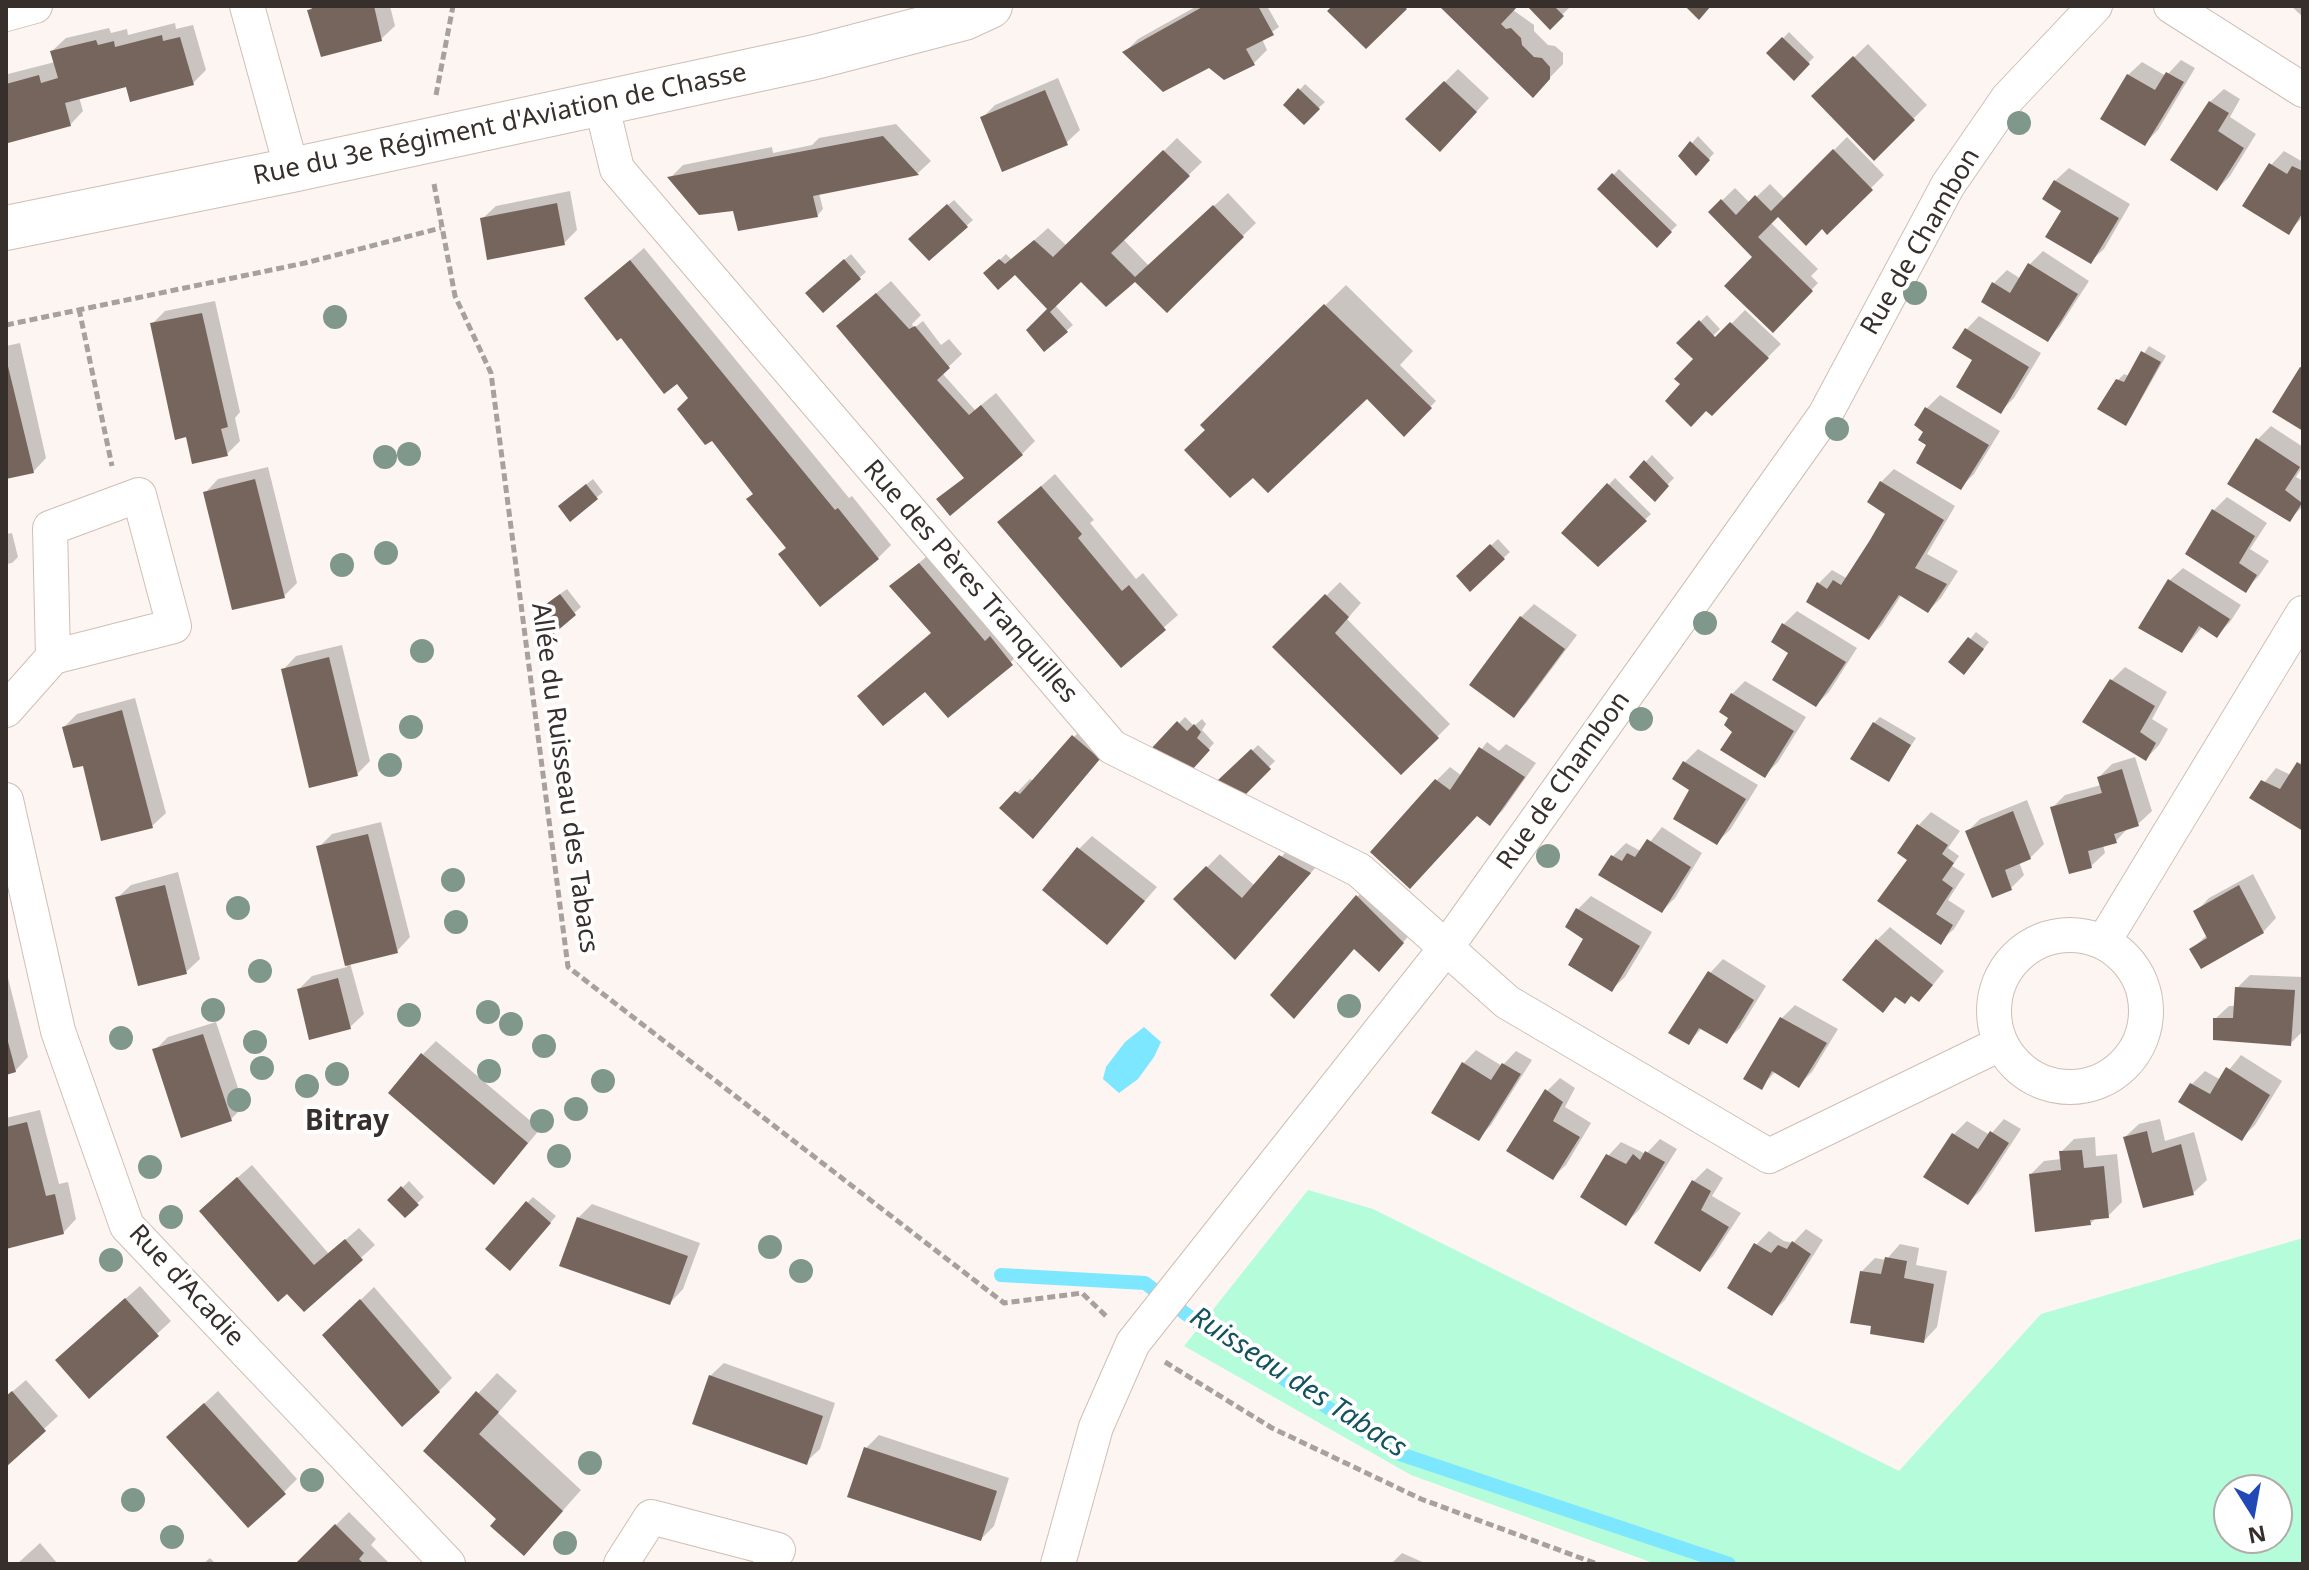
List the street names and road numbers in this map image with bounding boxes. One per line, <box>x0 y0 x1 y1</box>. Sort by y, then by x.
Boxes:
street label: Rue du 3e Régiment d'Aviation de Chasse <box>251 57 749 193</box>
street label: Rue de Chambon <box>1855 143 1987 341</box>
street label: Rue des Pères Tranquilles <box>856 454 1084 710</box>
street label: Allée du Ruisseau des Tabacs <box>524 601 604 955</box>
street label: Rue de Chambon <box>1491 686 1637 876</box>
street label: Rue d'Acadie <box>122 1219 250 1353</box>

